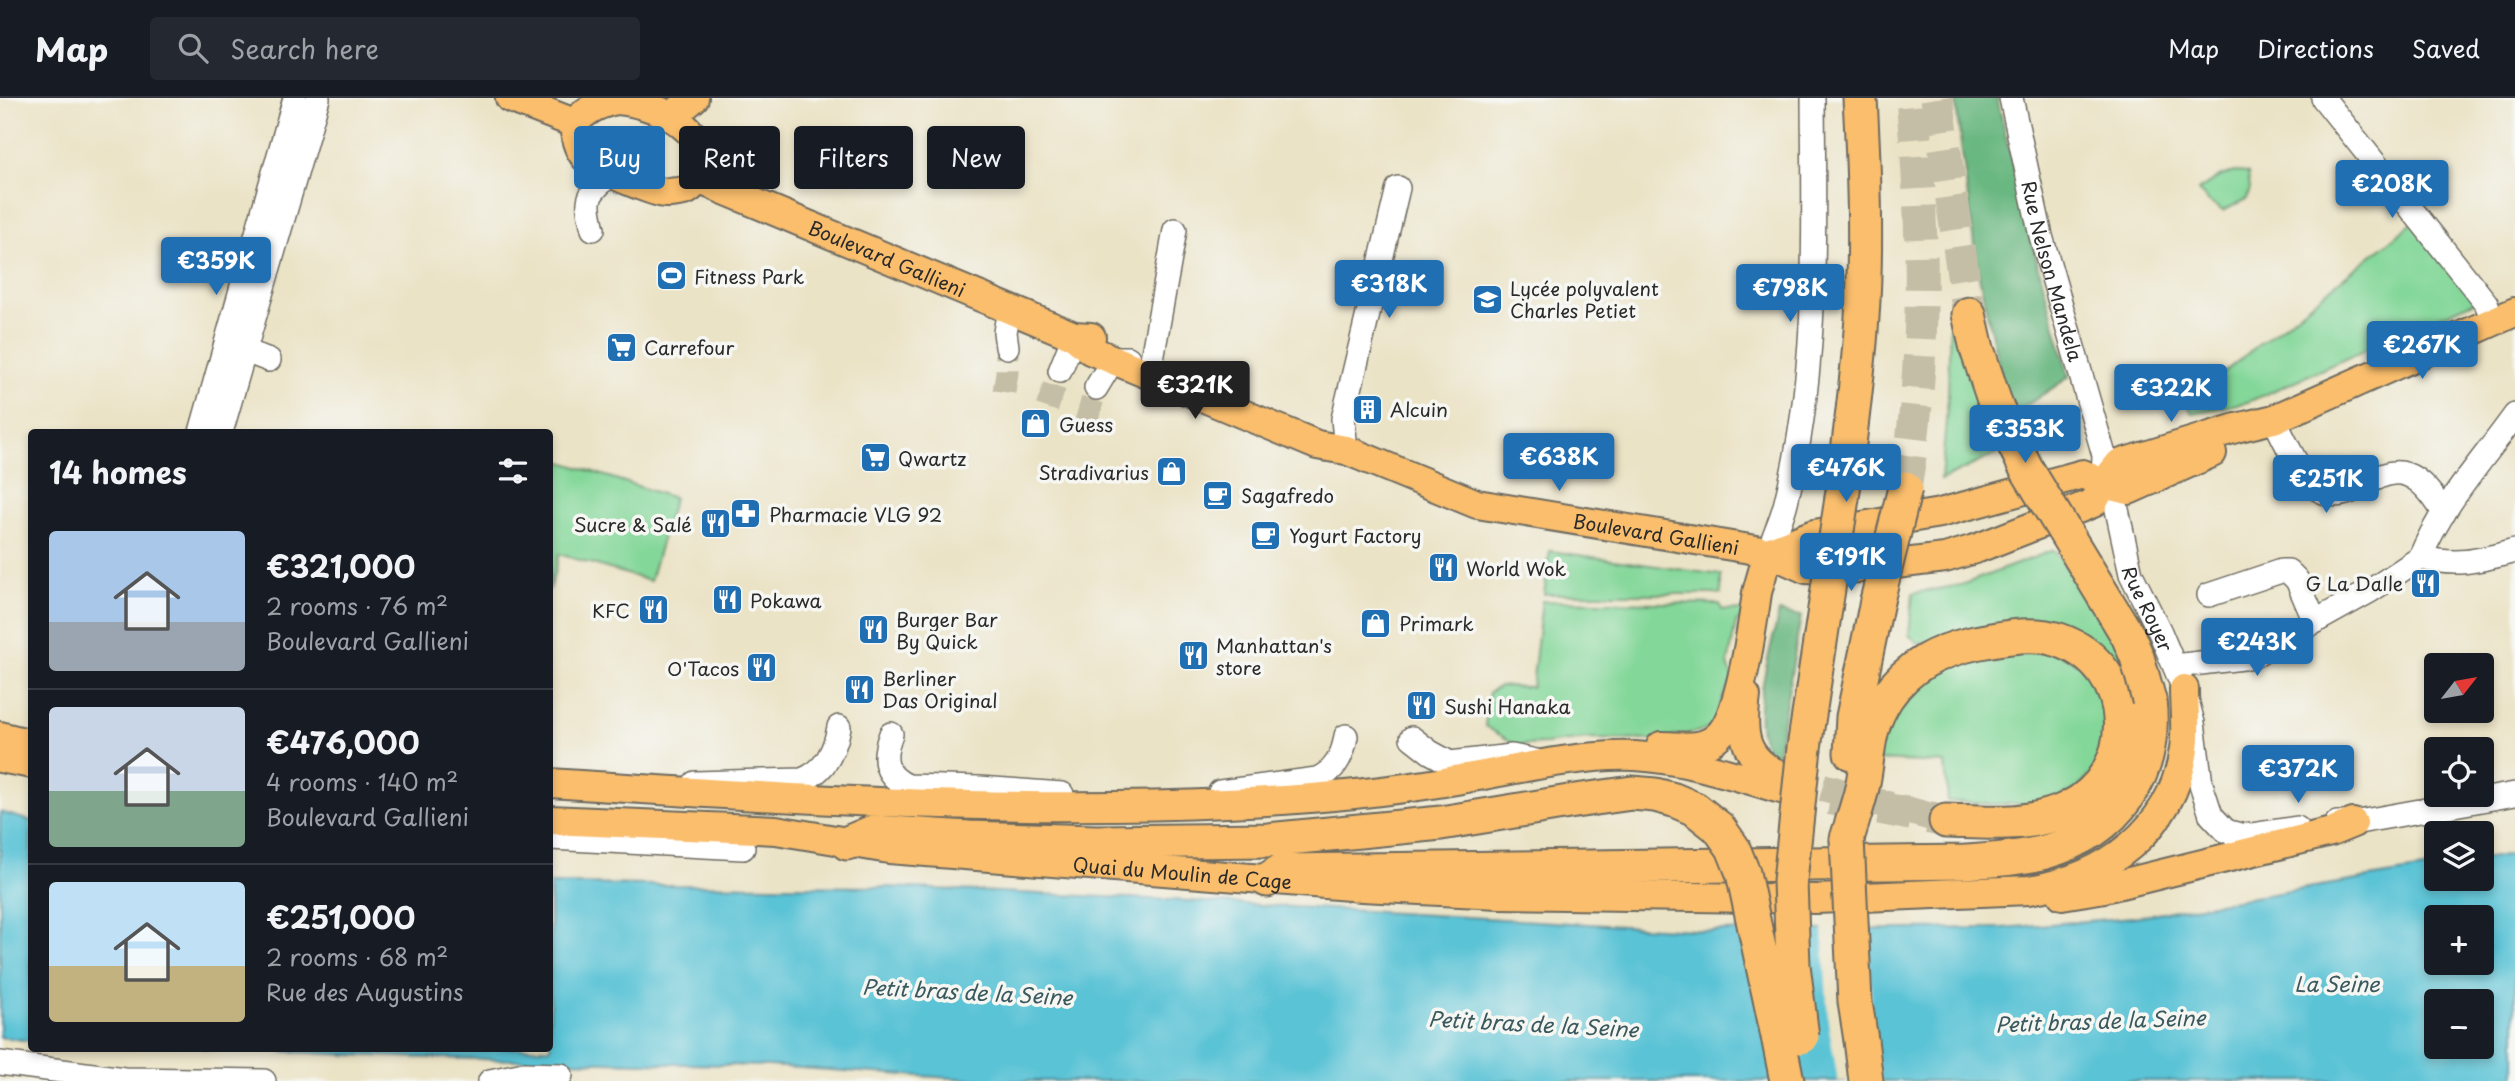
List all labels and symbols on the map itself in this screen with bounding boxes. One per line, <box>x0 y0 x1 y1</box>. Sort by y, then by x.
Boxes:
pin: €208K <box>2343 160 2441 220</box>
street label: Rue Nelson Mandela <box>2015 178 2090 365</box>
street label: Boulevard Gallieni <box>804 213 970 303</box>
pin: €359K <box>167 238 265 297</box>
sports icon: Fitness Park <box>654 259 688 293</box>
pin: €318K <box>1340 260 1438 320</box>
place label: Fitness Park <box>694 262 805 290</box>
pin: €798K <box>1741 264 1839 324</box>
place label: Lycée polyvalent Charles Petiet <box>1510 274 1659 324</box>
school or university icon: Lycée polyvalent Charles Petiet <box>1470 282 1504 316</box>
pin: €267K <box>2373 322 2471 381</box>
supermarket icon: Carrefour <box>604 330 638 364</box>
place label: Carrefour <box>644 333 734 361</box>
pin: €321K <box>1146 362 1244 421</box>
pin: €322K <box>2122 364 2220 424</box>
building icon: Alcuin <box>1350 392 1384 426</box>
place label: Alcuin <box>1390 395 1448 423</box>
pin: €353K <box>1976 406 2074 465</box>
shop icon: Guess <box>1019 407 1053 441</box>
place label: Guess <box>1059 410 1113 438</box>
pin: €638K <box>1510 434 1608 493</box>
supermarket icon: Qwartz <box>858 441 892 475</box>
place label: Qwartz <box>898 444 966 472</box>
pin: €476K <box>1797 444 1895 504</box>
shop icon: Stradivarius <box>1155 455 1189 489</box>
pin: €251K <box>2277 456 2375 515</box>
place label: Stradivarius <box>1038 458 1149 486</box>
cafe icon: Sagafredo <box>1201 478 1235 512</box>
place label: Sagafredo <box>1241 481 1334 509</box>
pharmacy icon: Pharmacie VLG 92 <box>729 497 763 531</box>
place label: Pharmacie VLG 92 <box>769 500 942 528</box>
street label: Boulevard Gallieni <box>1571 506 1741 561</box>
restaurant icon: Sucre & Salé <box>698 507 732 541</box>
place label: Sucre & Salé <box>574 510 692 538</box>
cafe icon: Yogurt Factory <box>1249 518 1283 552</box>
place label: Yogurt Factory <box>1289 521 1422 549</box>
pin: €191K <box>1802 533 1900 593</box>
restaurant icon: World Wok <box>1426 551 1460 585</box>
place label: World Wok <box>1466 554 1567 582</box>
street label: Rue Royer <box>2116 564 2181 656</box>
restaurant icon: G La Dalle <box>2409 566 2443 600</box>
place label: G La Dalle <box>2305 569 2403 597</box>
restaurant icon: Pokawa <box>710 583 744 617</box>
place label: Pokawa <box>750 586 822 614</box>
restaurant icon: KFC <box>636 593 670 627</box>
place label: KFC <box>592 596 630 624</box>
place label: Burger Bar By Quick <box>896 605 998 655</box>
shop icon: Primark <box>1359 606 1393 640</box>
place label: Primark <box>1399 609 1474 637</box>
restaurant icon: Burger Bar By Quick <box>856 613 890 647</box>
pin: €243K <box>2208 618 2306 678</box>
place label: Manhattan's store <box>1216 631 1332 681</box>
restaurant icon: Manhattan's store <box>1176 639 1210 673</box>
restaurant icon: O'Tacos <box>745 651 779 685</box>
north arrow <box>2424 653 2494 723</box>
place label: O'Tacos <box>667 654 739 682</box>
place label: Berliner Das Original <box>882 664 998 714</box>
restaurant icon: Berliner Das Original <box>842 672 876 706</box>
restaurant icon: Sushi Hanaka <box>1404 689 1438 723</box>
place label: Sushi Hanaka <box>1444 692 1570 720</box>
pin: €372K <box>2249 746 2347 805</box>
street label: Quai du Moulin de Cage <box>1072 850 1293 895</box>
water label: La Seine <box>2294 967 2381 999</box>
water label: Petit bras de la Seine <box>861 970 1075 1013</box>
water label: Petit bras de la Seine <box>1995 1000 2208 1040</box>
water label: Petit bras de la Seine <box>1427 1002 1641 1045</box>

